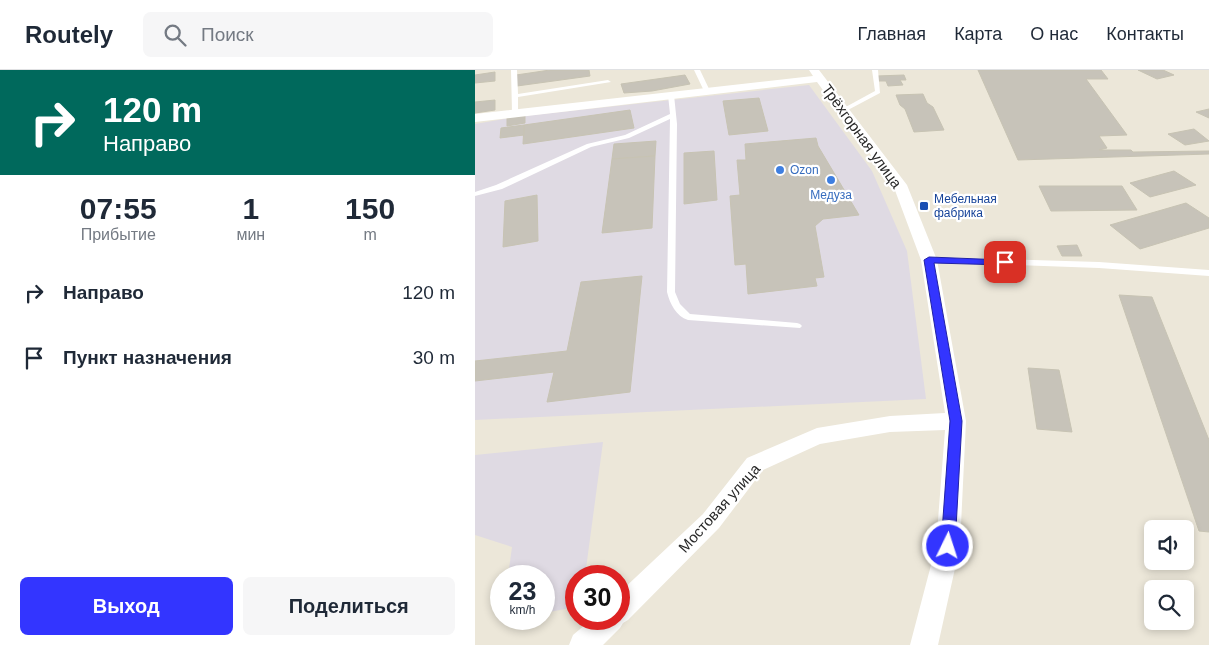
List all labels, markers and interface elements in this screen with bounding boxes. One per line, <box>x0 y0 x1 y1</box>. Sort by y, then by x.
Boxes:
search box <box>143 12 493 57</box>
text: Routely <box>25 21 113 48</box>
icon: search <box>161 21 189 49</box>
text: Поиск <box>201 24 254 45</box>
text: Главная <box>858 24 926 44</box>
text: Карта <box>954 24 1002 44</box>
text: О нас <box>1030 24 1078 44</box>
text: Контакты <box>1106 24 1184 44</box>
street label: Трёхгорная улица <box>819 81 906 192</box>
icon: right <box>20 90 85 155</box>
text: 120 m <box>103 90 202 129</box>
text: Направо <box>103 131 191 156</box>
place label: Ozon <box>790 163 819 177</box>
marker: Ozon <box>774 164 786 176</box>
marker: Медуза <box>825 174 837 186</box>
place label: Медуза <box>810 188 852 202</box>
text: 07:55 <box>80 192 157 225</box>
text: 1 <box>242 192 259 225</box>
text: 150 <box>345 192 395 225</box>
place label: Мебельная фабрика <box>934 192 997 220</box>
marker: Мебельная фабрика <box>918 200 930 212</box>
text: Прибытие <box>81 226 156 243</box>
text: мин <box>236 226 265 243</box>
text: m <box>363 226 377 243</box>
pin <box>984 241 1026 283</box>
icon: arrive <box>991 248 1019 276</box>
icon: right <box>20 279 48 307</box>
text: Направо <box>63 282 144 303</box>
text: 120 m <box>402 282 455 303</box>
icon: arrive <box>20 344 48 372</box>
text: Пункт назначения <box>63 347 232 368</box>
text: 30 m <box>413 347 455 368</box>
street label: Мостовая улица <box>675 460 764 556</box>
position arrow <box>921 519 973 571</box>
map controls <box>1144 520 1194 630</box>
button: sound <box>1144 520 1194 570</box>
speed limit sign: 30 <box>565 565 630 630</box>
button: Выход <box>20 577 233 635</box>
button: Поделиться <box>243 577 455 635</box>
text: 23 <box>509 577 536 605</box>
button: search <box>1144 580 1194 630</box>
text: km/h <box>509 603 536 617</box>

